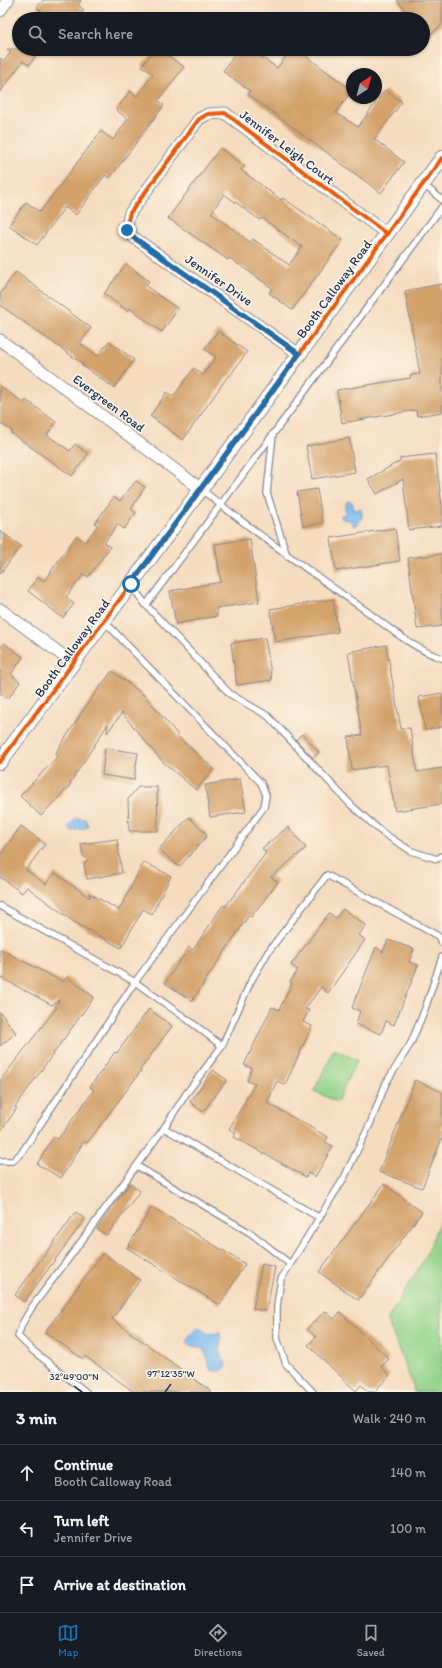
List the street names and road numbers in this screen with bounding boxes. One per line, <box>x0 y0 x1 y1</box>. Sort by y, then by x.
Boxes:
street label: Jennifer Leigh Court <box>237 107 337 187</box>
street label: Booth Calloway Road <box>293 237 375 341</box>
street label: Jennifer Drive <box>183 251 255 309</box>
street label: Evergreen Road <box>70 371 148 435</box>
street label: Booth Calloway Road <box>31 596 113 700</box>

